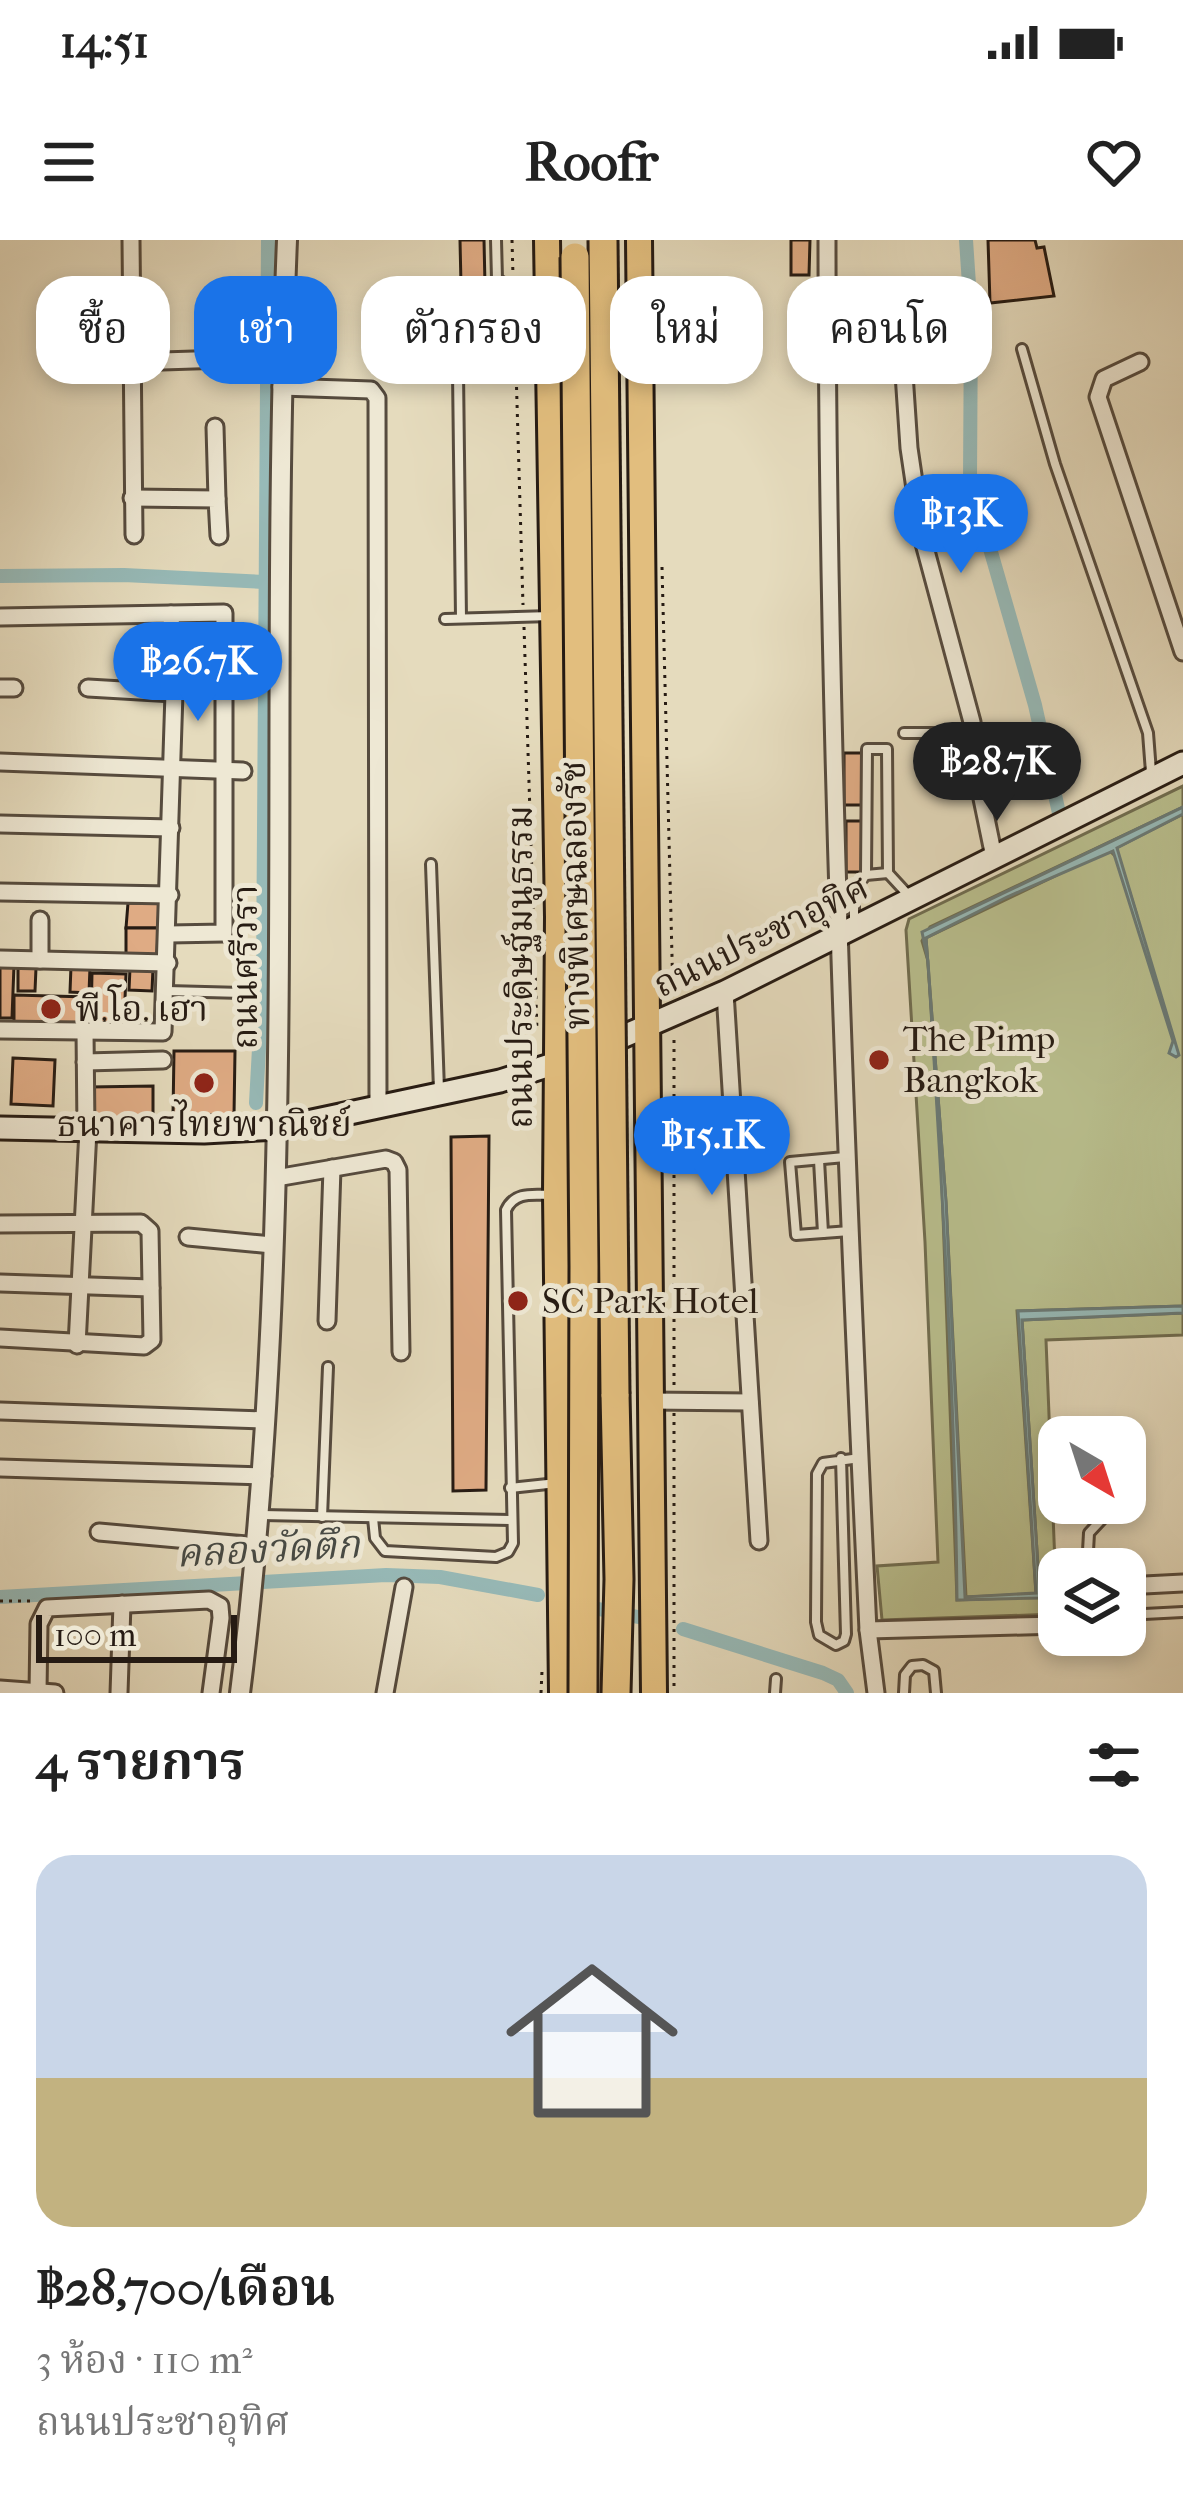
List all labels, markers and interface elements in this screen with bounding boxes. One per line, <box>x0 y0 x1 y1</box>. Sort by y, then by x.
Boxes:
text: 14:51 <box>60 16 149 69</box>
icon: menu <box>36 129 102 195</box>
icon: heart <box>1081 129 1147 195</box>
text: Roofr <box>525 131 658 194</box>
chip: ซื้อ <box>36 276 170 384</box>
chip: เช่า <box>194 276 337 384</box>
chip: ตัวกรอง <box>361 276 586 384</box>
chip: ใหม่ <box>610 276 763 384</box>
chip: คอนโด <box>787 276 992 384</box>
pin: ฿13K <box>890 474 1032 576</box>
text: ฿13K <box>921 490 1001 536</box>
pin: ฿26.7K <box>100 622 296 724</box>
text: ฿26.7K <box>140 638 256 684</box>
pin: ฿28.7K <box>899 722 1095 824</box>
text: ฿28.7K <box>940 738 1054 784</box>
street label: ทางพิเศษฉลองรัช <box>552 760 598 1030</box>
street label: ถนนประดิษฐ์มนูธรรม <box>499 805 543 1129</box>
street label: ถนนประชาอุทิศ <box>647 866 876 1008</box>
street label: ถนนศรีวรา <box>224 884 266 1050</box>
place label: พี.โอ. เฮา <box>75 984 208 1030</box>
marker: พี.โอ. เฮา <box>38 996 64 1022</box>
place label: The Pimp Bangkok <box>903 1018 1055 1101</box>
marker: The Pimp Bangkok <box>866 1047 892 1073</box>
marker: ธนาคารไทยพาณิชย์ <box>191 1070 217 1096</box>
pin: ฿15.1K <box>614 1096 810 1198</box>
place label: ธนาคารไทยพาณิชย์ <box>56 1099 352 1145</box>
text: ฿15.1K <box>661 1112 763 1158</box>
place label: SC Park Hotel <box>542 1280 758 1322</box>
marker: SC Park Hotel <box>505 1288 531 1314</box>
north arrow <box>1038 1416 1146 1524</box>
map controls <box>1038 1416 1146 1656</box>
water label: คลองวัดตึก <box>175 1521 362 1577</box>
button: layers <box>1038 1548 1146 1656</box>
scale bar <box>36 1609 237 1662</box>
text: 100 m <box>54 1616 137 1655</box>
text: 4 รายการ <box>36 1732 245 1792</box>
icon: filters <box>1081 1732 1147 1798</box>
icon: home <box>484 1933 700 2149</box>
text: ฿28,700/เดือน <box>36 2258 335 2318</box>
text: 3 ห้อง · 110 m² <box>36 2337 253 2383</box>
text: ถนนประชาอุทิศ <box>36 2399 289 2445</box>

